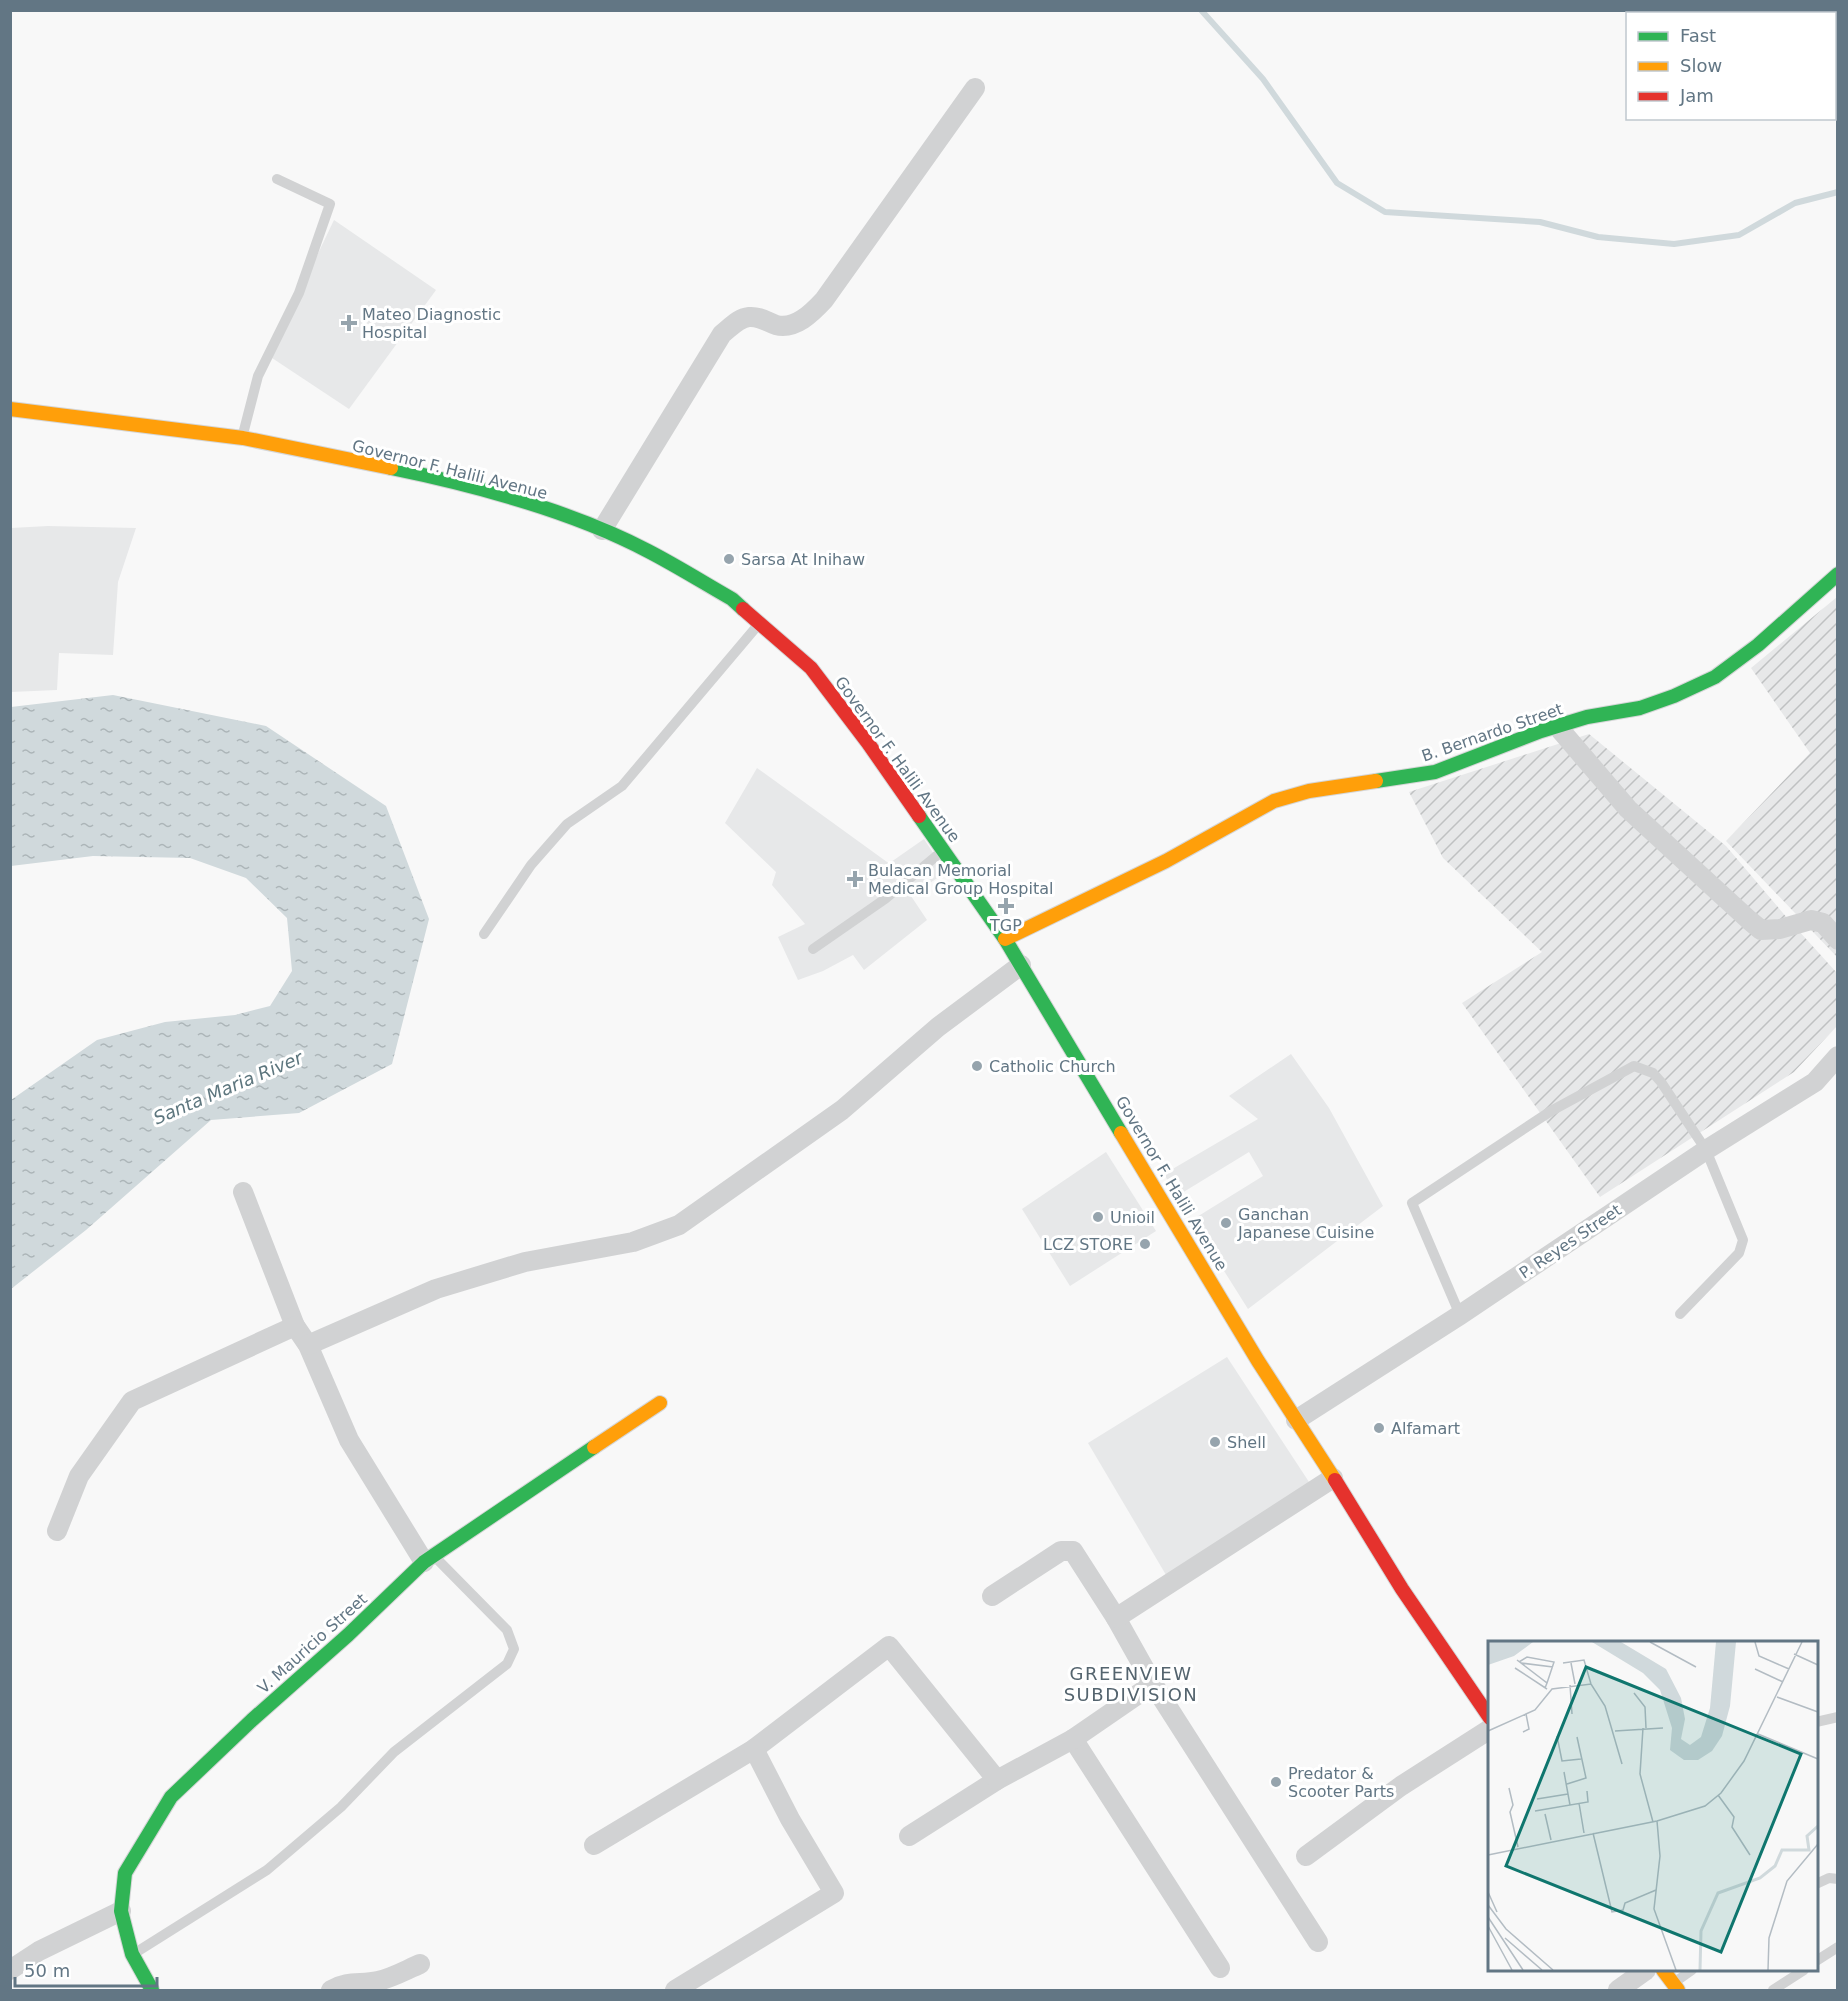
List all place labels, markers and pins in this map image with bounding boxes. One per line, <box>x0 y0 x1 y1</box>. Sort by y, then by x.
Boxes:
place label: Mateo Diagnostic Hospital <box>362 305 501 342</box>
marker: Mateo Diagnostic Hospital <box>340 314 358 332</box>
place label: Sarsa At Inihaw <box>741 550 865 569</box>
marker: Sarsa At Inihaw <box>722 552 736 566</box>
place label: Bulacan Memorial Medical Group Hospital <box>868 861 1053 898</box>
marker: Bulacan Memorial Medical Group Hospital <box>846 870 864 888</box>
marker: TGP <box>999 899 1013 913</box>
place label: TGP <box>989 916 1022 935</box>
place label: Catholic Church <box>989 1057 1116 1076</box>
marker: Catholic Church <box>970 1059 984 1073</box>
place label: Ganchan Japanese Cuisine <box>1237 1205 1374 1242</box>
place label: Unioil <box>1110 1208 1155 1227</box>
marker: Unioil <box>1091 1210 1105 1224</box>
marker: Ganchan Japanese Cuisine <box>1219 1216 1233 1230</box>
place label: LCZ STORE <box>1043 1235 1133 1254</box>
marker: LCZ STORE <box>1138 1237 1152 1251</box>
place label: Alfamart <box>1391 1419 1460 1438</box>
marker: Alfamart <box>1372 1421 1386 1435</box>
place label: Shell <box>1227 1433 1266 1452</box>
marker: Shell <box>1208 1435 1222 1449</box>
place label: Predator & Scooter Parts <box>1288 1764 1394 1801</box>
marker: Predator & Scooter Parts <box>1269 1775 1283 1789</box>

